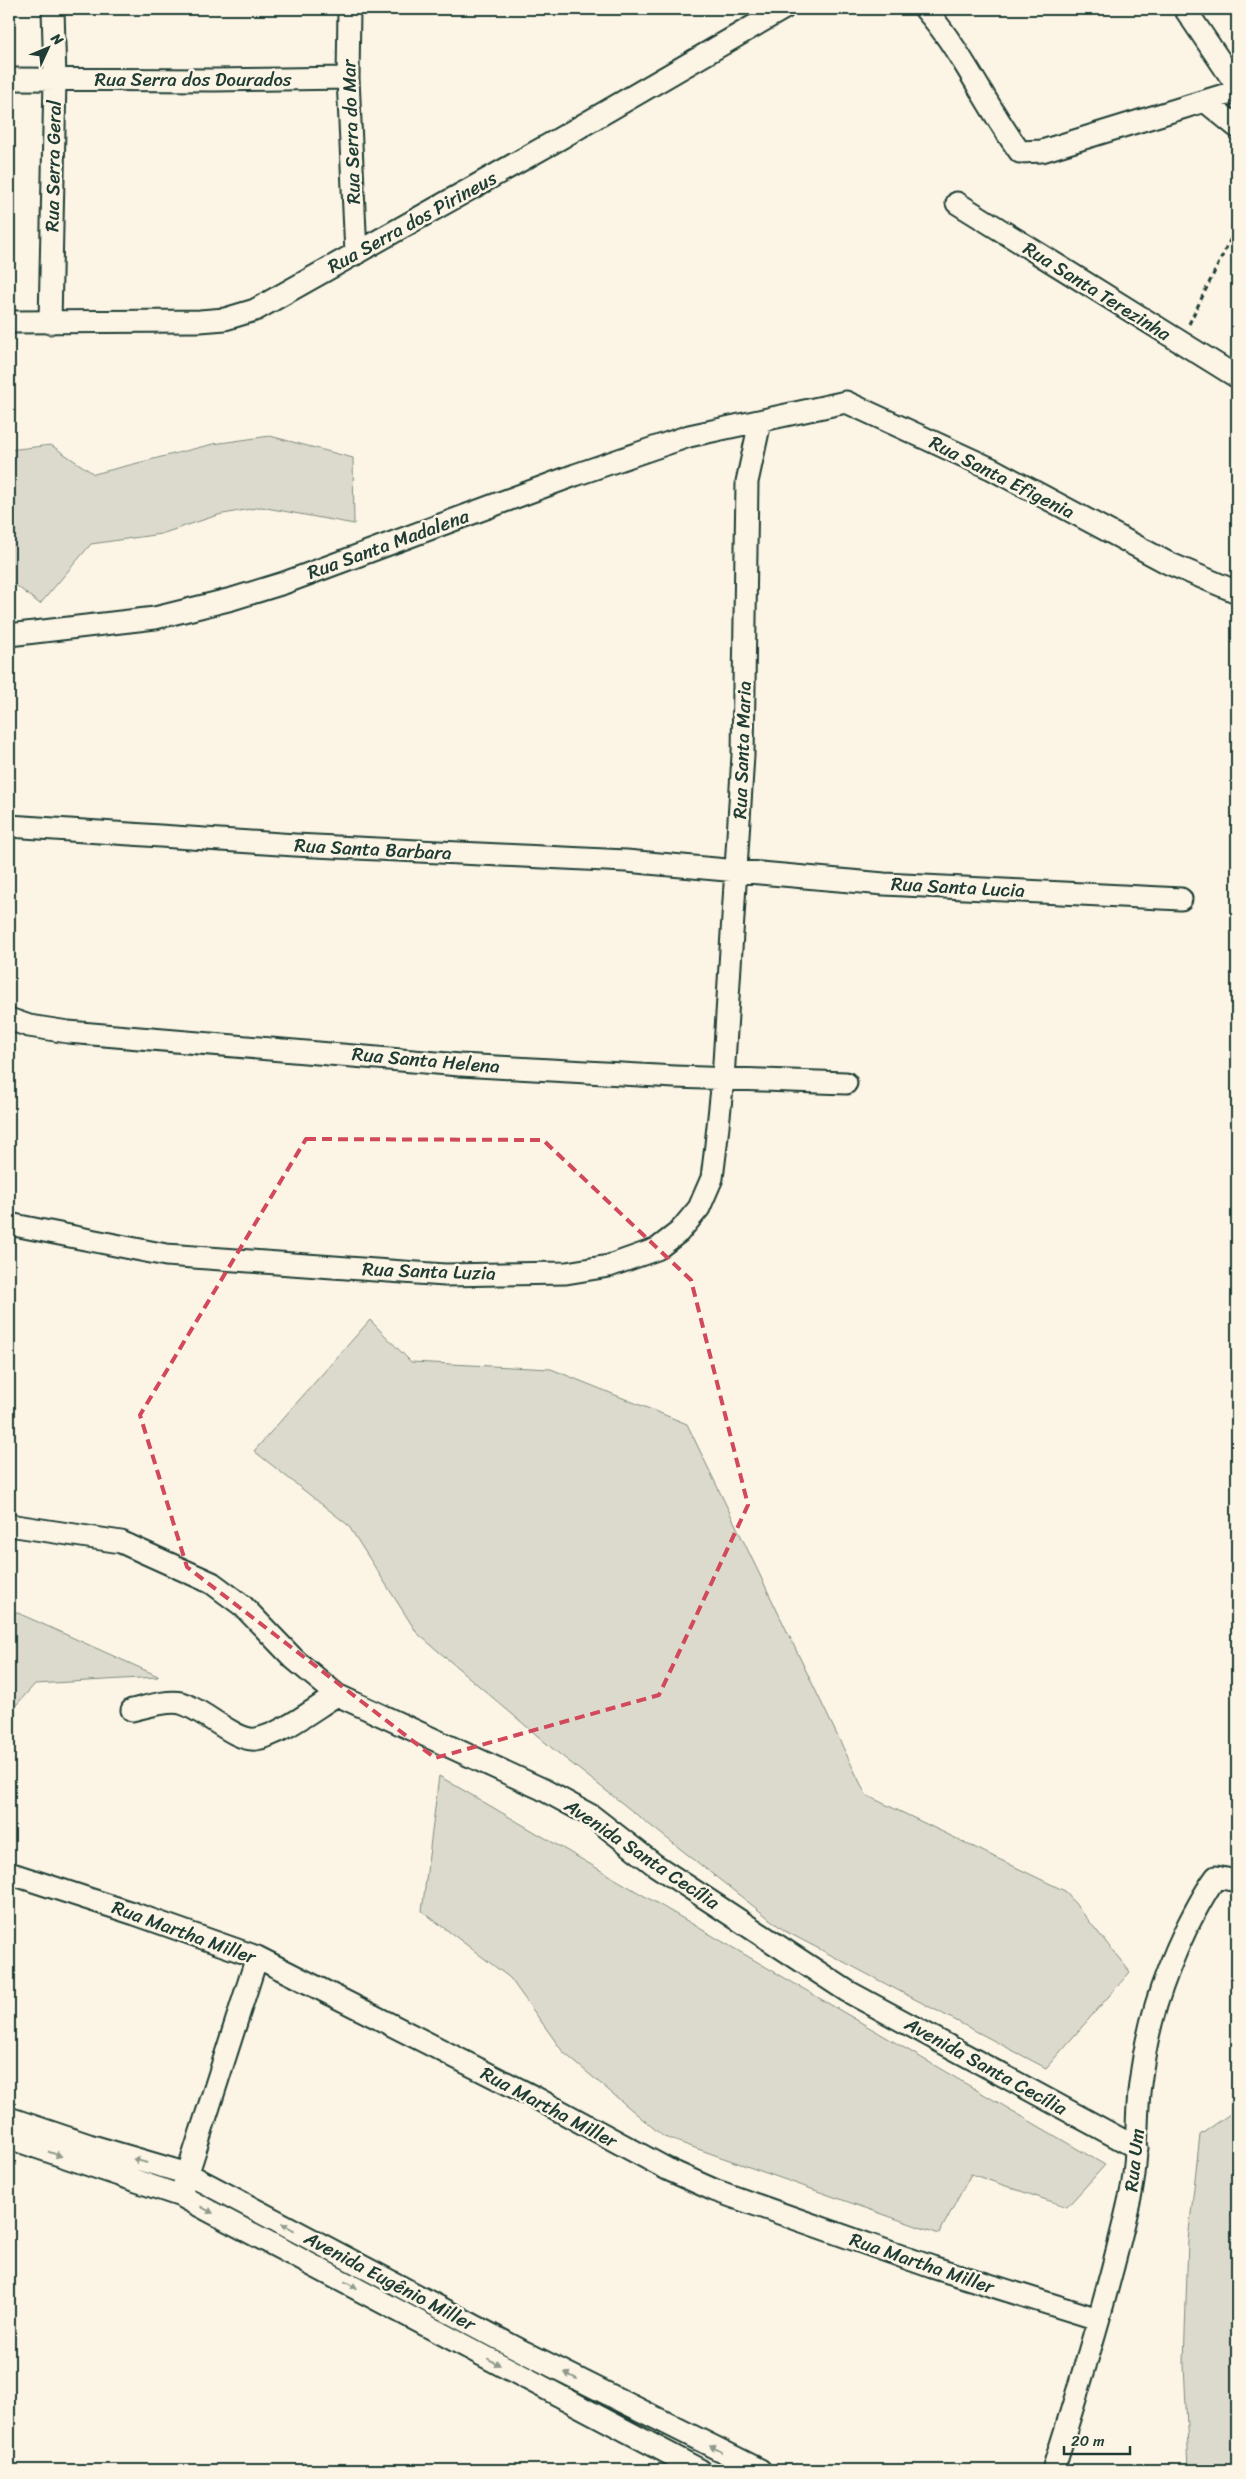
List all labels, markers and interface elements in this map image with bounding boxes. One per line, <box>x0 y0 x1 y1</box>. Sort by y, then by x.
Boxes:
north arrow <box>22 22 72 72</box>
text: N <box>44 26 70 52</box>
street label: Rua Serra do Mar <box>332 58 370 205</box>
street label: Rua Serra dos Dourados <box>94 63 292 96</box>
street label: Rua Serra Geral <box>35 99 71 232</box>
street label: Rua Serra dos Pirineus <box>321 162 503 282</box>
street label: Rua Santa Terezinha <box>1017 232 1178 350</box>
street label: Rua Santa Efigenia <box>923 426 1081 528</box>
street label: Rua Santa Madalena <box>302 499 474 589</box>
street label: Rua Santa Maria <box>723 680 761 820</box>
street label: Rua Santa Barbara <box>293 828 453 870</box>
street label: Rua Santa Lucia <box>890 867 1026 907</box>
street label: Rua Santa Helena <box>351 1037 502 1083</box>
street label: Rua Santa Luzia <box>362 1252 497 1290</box>
street label: Avenida Santa Cecília <box>557 1789 727 1919</box>
street label: Rua Martha Miller <box>107 1891 262 1974</box>
street label: Avenida Santa Cecília <box>898 2007 1074 2125</box>
street label: Rua Martha Miller <box>475 2057 624 2158</box>
street label: Rua Um <box>1114 2126 1154 2193</box>
one-way arrow <box>48 2150 63 2158</box>
one-way arrow <box>133 2156 148 2164</box>
one-way arrow <box>200 2206 214 2214</box>
street label: Avenida Eugênio Miller <box>297 2221 483 2341</box>
one-way arrow <box>281 2223 295 2231</box>
street label: Rua Martha Miller <box>845 2223 1000 2304</box>
one-way arrow <box>344 2281 358 2290</box>
one-way arrow <box>487 2358 502 2366</box>
one-way arrow <box>564 2372 578 2380</box>
scale bar <box>1064 2424 1130 2456</box>
text: 20 m <box>1071 2428 1105 2454</box>
one-way arrow <box>709 2445 723 2453</box>

